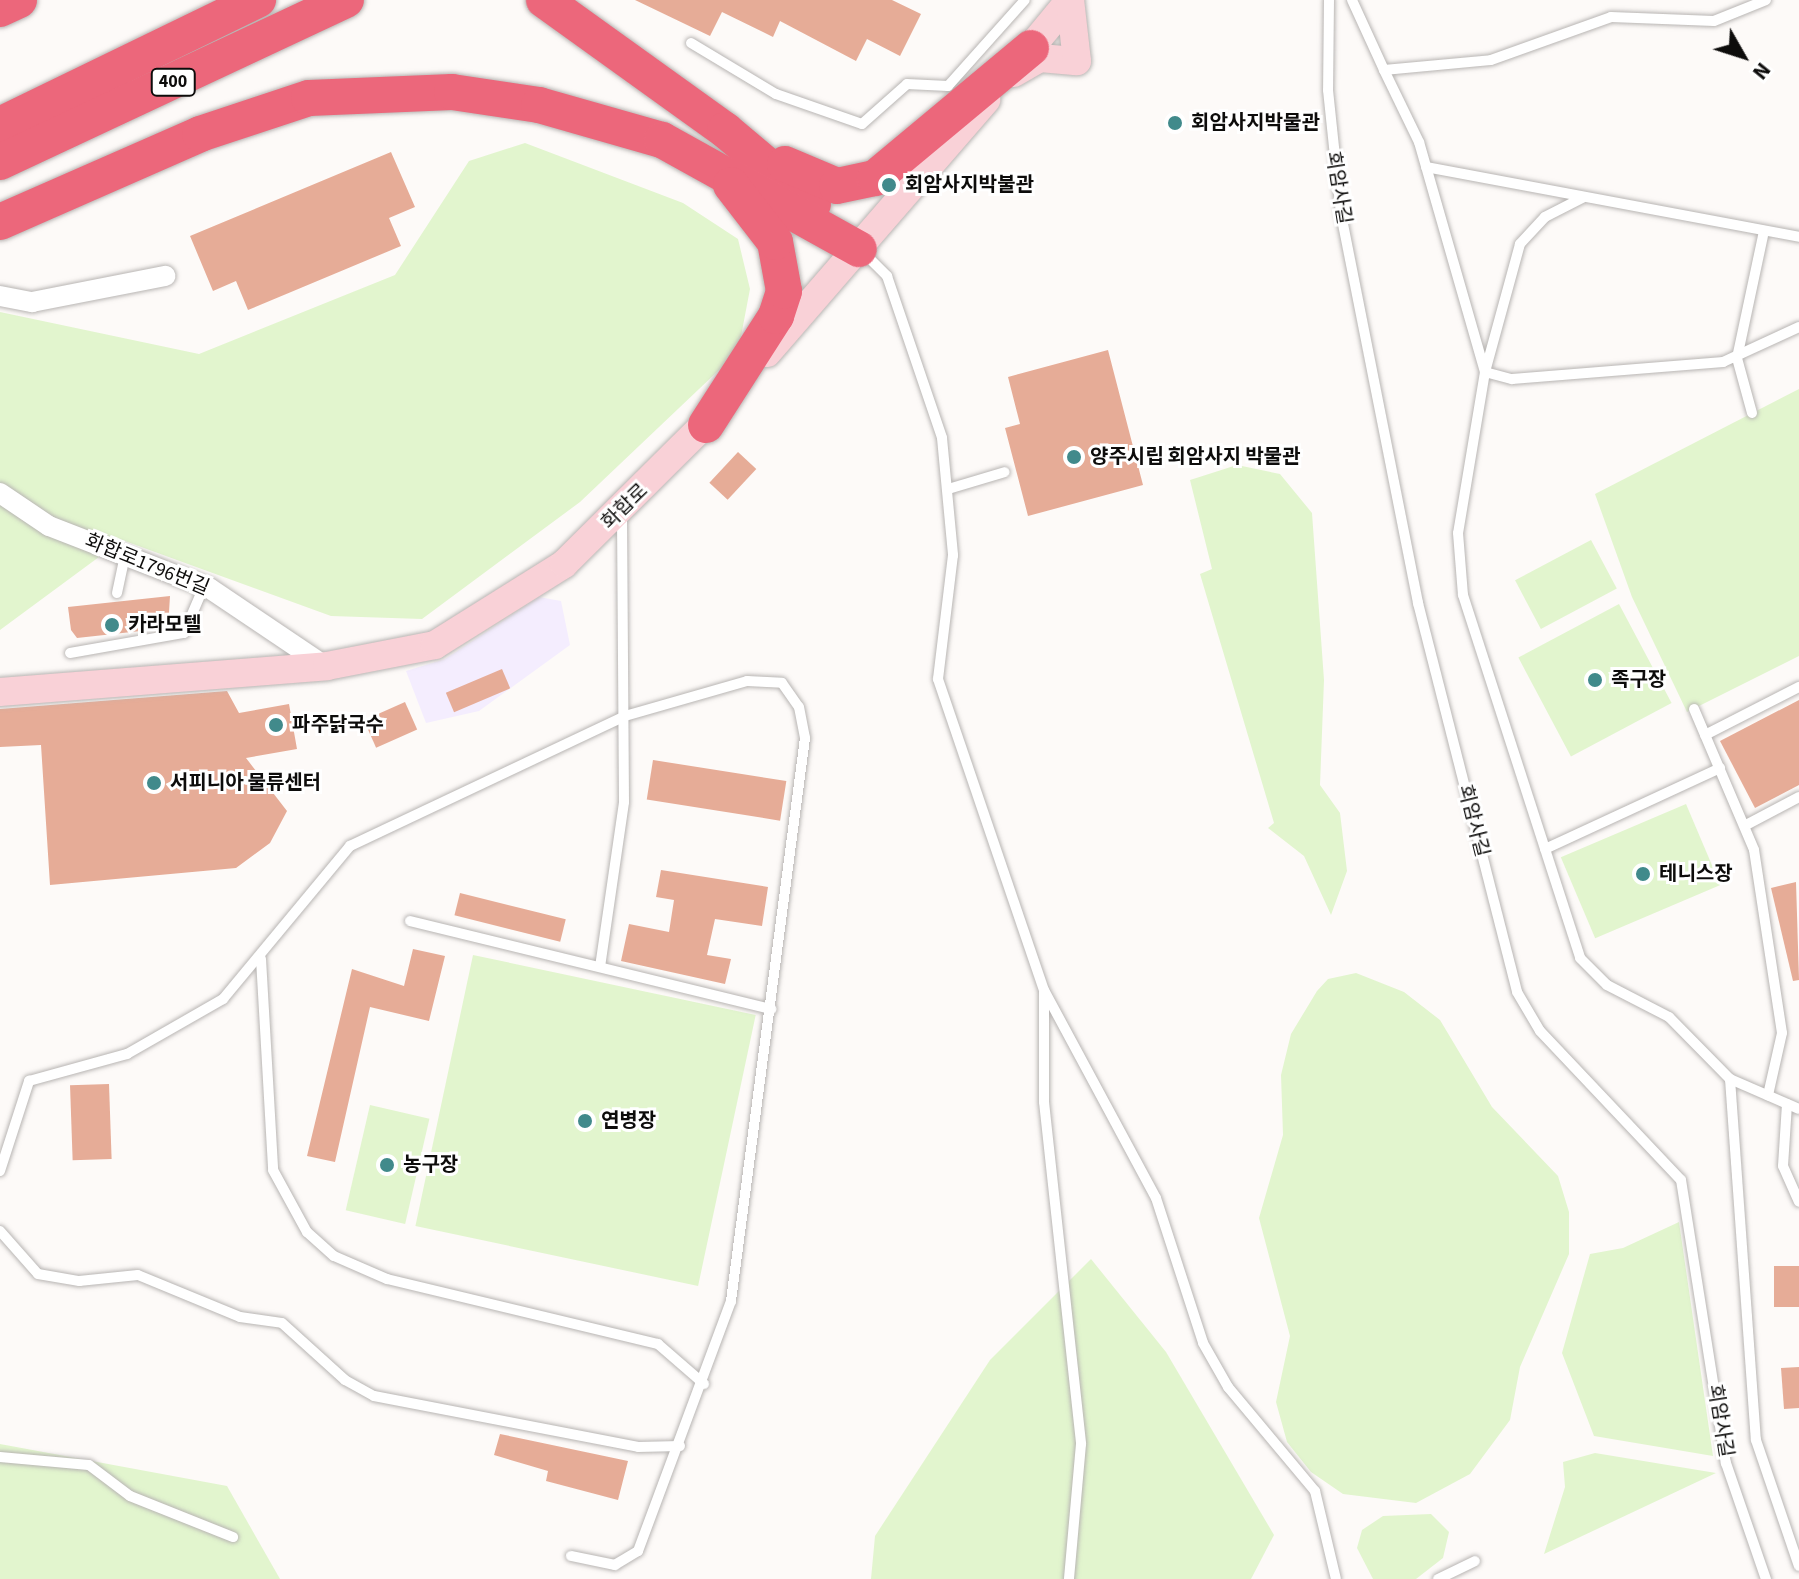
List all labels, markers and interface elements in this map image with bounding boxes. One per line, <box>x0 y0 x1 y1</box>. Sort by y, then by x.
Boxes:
north arrow <box>1703 16 1783 96</box>
text: N <box>1745 55 1779 87</box>
road number: 400 <box>149 68 197 96</box>
place label: 회암사지박물관 <box>1191 111 1320 135</box>
marker: 회암사지박물관 <box>1166 114 1184 132</box>
street label: 회암사길 <box>1320 150 1356 226</box>
place label: 회암사지박불관 <box>905 173 1034 197</box>
marker: 회암사지박불관 <box>880 176 898 194</box>
place label: 양주시립 회암사지 박물관 <box>1090 445 1300 469</box>
marker: 양주시립 회암사지 박물관 <box>1065 448 1083 466</box>
street label: 화합로 <box>597 479 653 535</box>
street label: 화합로1796번길 <box>81 529 213 601</box>
place label: 카라모텔 <box>128 613 202 637</box>
marker: 카라모텔 <box>103 616 121 634</box>
place label: 족구장 <box>1611 668 1666 692</box>
marker: 족구장 <box>1586 671 1604 689</box>
place label: 파주닭국수 <box>292 713 384 737</box>
marker: 파주닭국수 <box>267 716 285 734</box>
place label: 서피니아 물류센터 <box>170 771 321 795</box>
marker: 서피니아 물류센터 <box>145 774 163 792</box>
street label: 회암사길 <box>1452 782 1494 860</box>
place label: 테니스장 <box>1659 862 1733 886</box>
marker: 테니스장 <box>1634 865 1652 883</box>
place label: 연병장 <box>601 1109 656 1133</box>
marker: 연병장 <box>576 1112 594 1130</box>
place label: 농구장 <box>403 1153 458 1177</box>
marker: 농구장 <box>378 1156 396 1174</box>
street label: 회암사길 <box>1702 1383 1738 1459</box>

